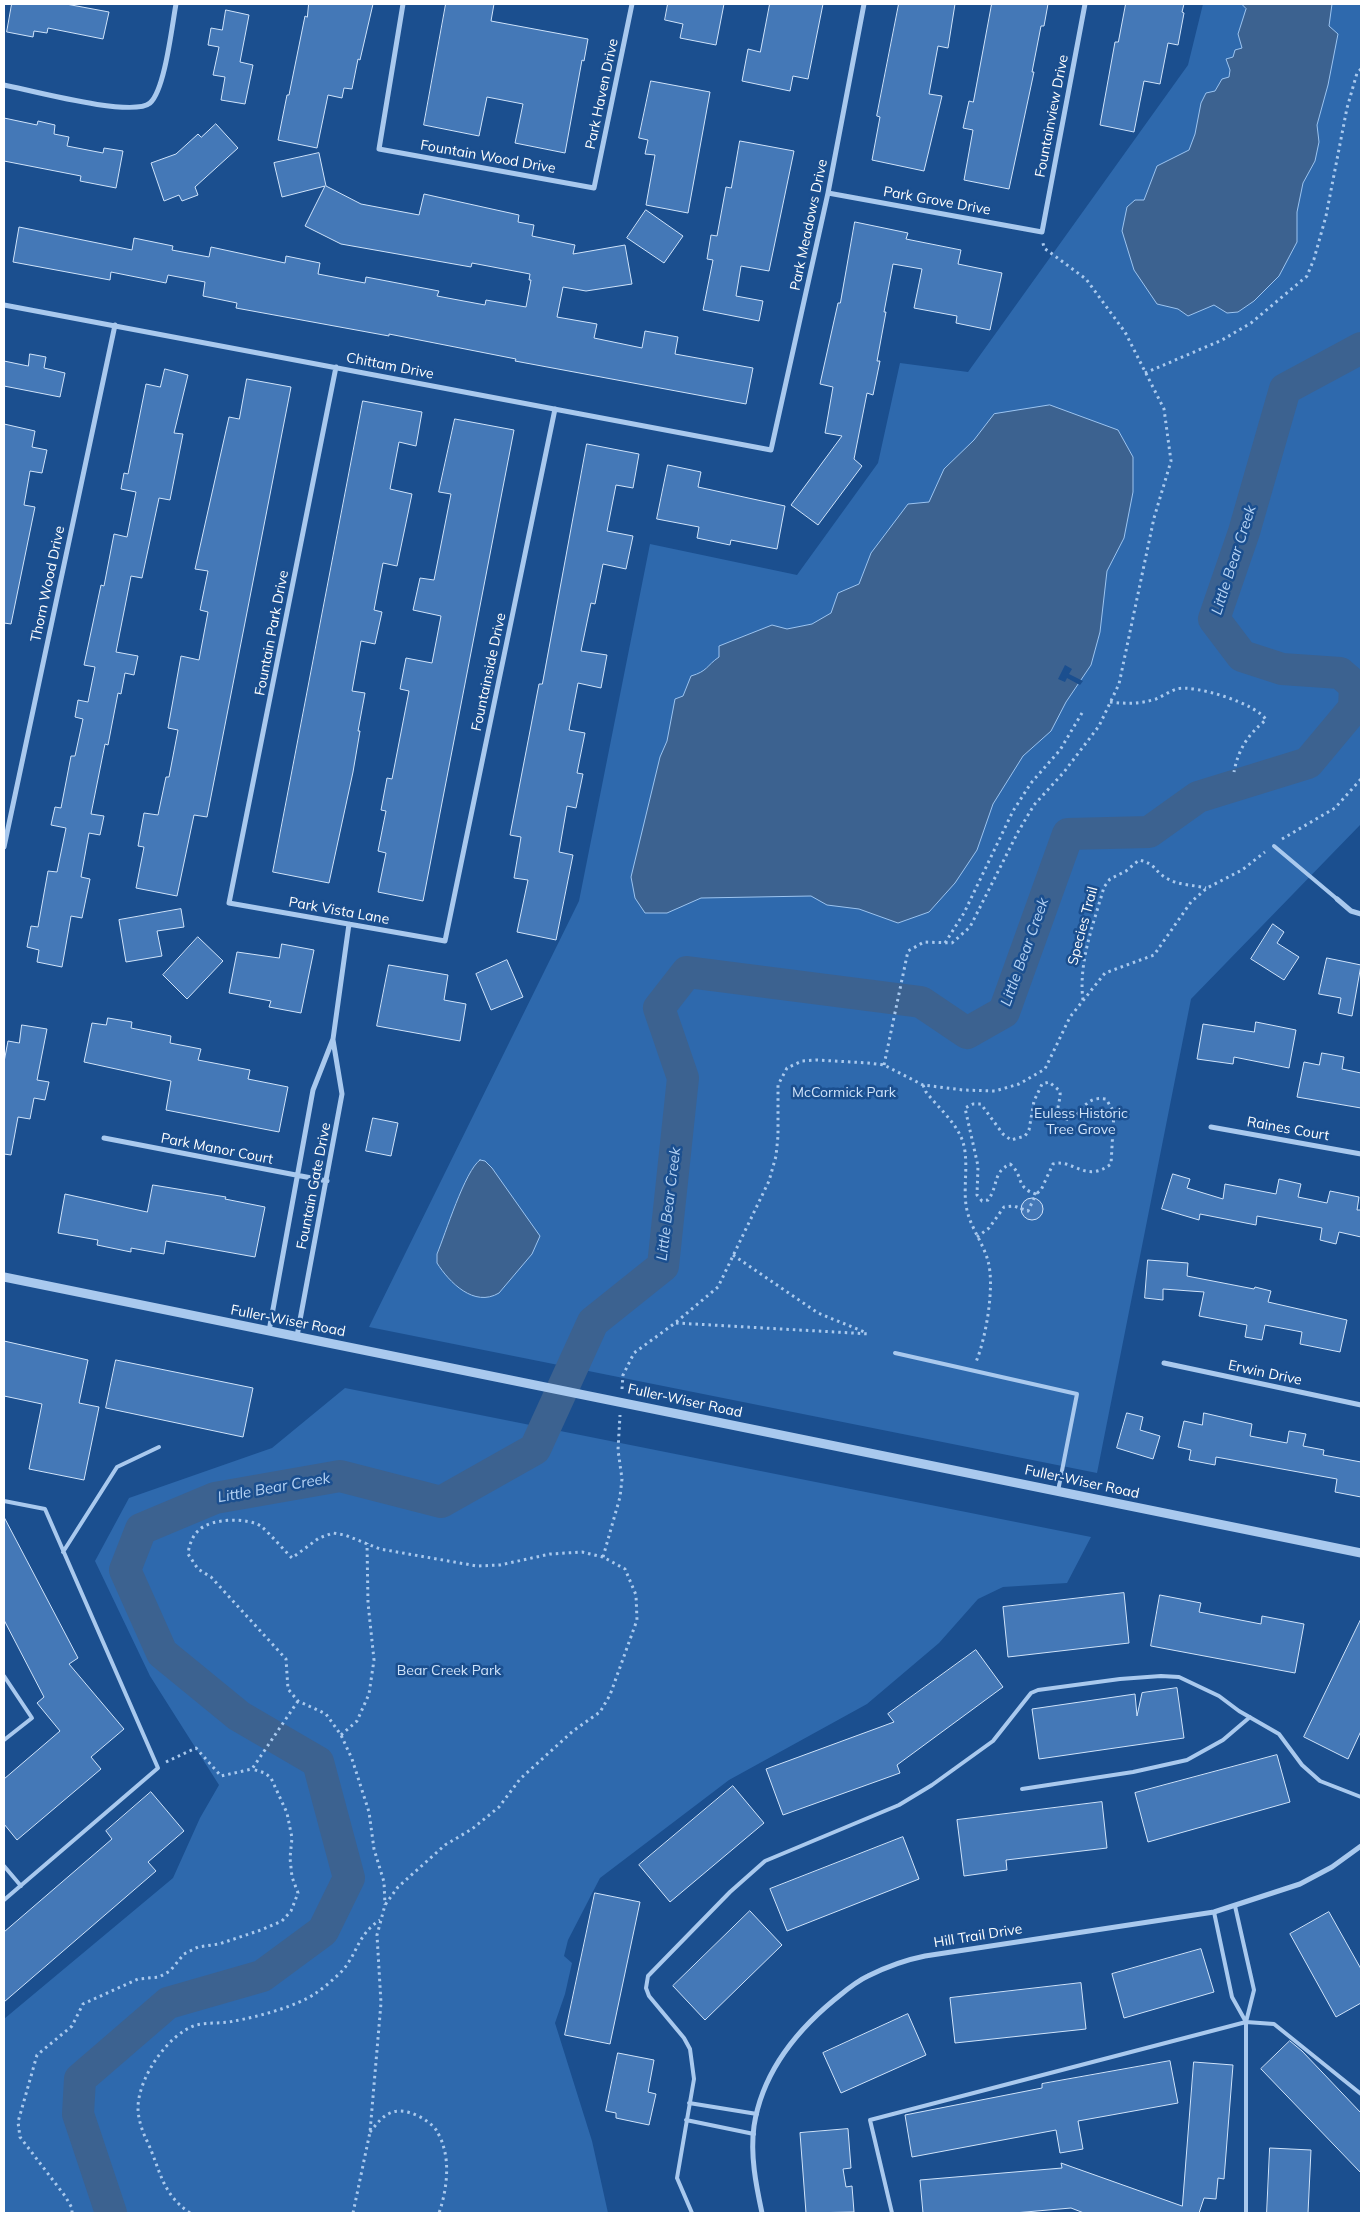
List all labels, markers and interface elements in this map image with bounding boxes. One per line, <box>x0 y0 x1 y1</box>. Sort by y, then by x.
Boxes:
street label: Park Haven Drive <box>582 37 622 151</box>
street label: Fountainview Drive <box>1032 53 1072 179</box>
street label: Fountain Wood Drive <box>419 137 557 177</box>
street label: Park Meadows Drive <box>787 158 831 292</box>
street label: Park Grove Drive <box>882 183 992 219</box>
street label: Chittam Drive <box>345 349 435 383</box>
water label: Little Bear Creek <box>1208 503 1260 617</box>
street label: Thorn Wood Drive <box>27 524 69 644</box>
street label: Fountain Park Drive <box>252 569 292 697</box>
street label: Fountainside Drive <box>468 611 510 733</box>
street label: Species Trail <box>1064 885 1102 967</box>
street label: Park Vista Lane <box>287 894 391 928</box>
water label: Little Bear Creek <box>997 895 1053 1009</box>
park label: McCormick Park <box>792 1085 896 1101</box>
park label: Euless Historic Tree Grove <box>1034 1106 1128 1138</box>
street label: Raines Court <box>1246 1113 1330 1145</box>
street label: Fountain Gate Drive <box>293 1121 335 1251</box>
street label: Park Manor Court <box>159 1130 275 1168</box>
water label: Little Bear Creek <box>653 1146 685 1262</box>
street label: Fuller-Wiser Road <box>229 1302 347 1340</box>
street label: Erwin Drive <box>1227 1357 1303 1389</box>
street label: Fuller-Wiser Road <box>626 1381 744 1421</box>
street label: Fuller-Wiser Road <box>1023 1462 1141 1502</box>
water label: Little Bear Creek <box>216 1469 332 1507</box>
park label: Bear Creek Park <box>397 1663 501 1679</box>
street label: Hill Trail Drive <box>933 1921 1023 1951</box>

